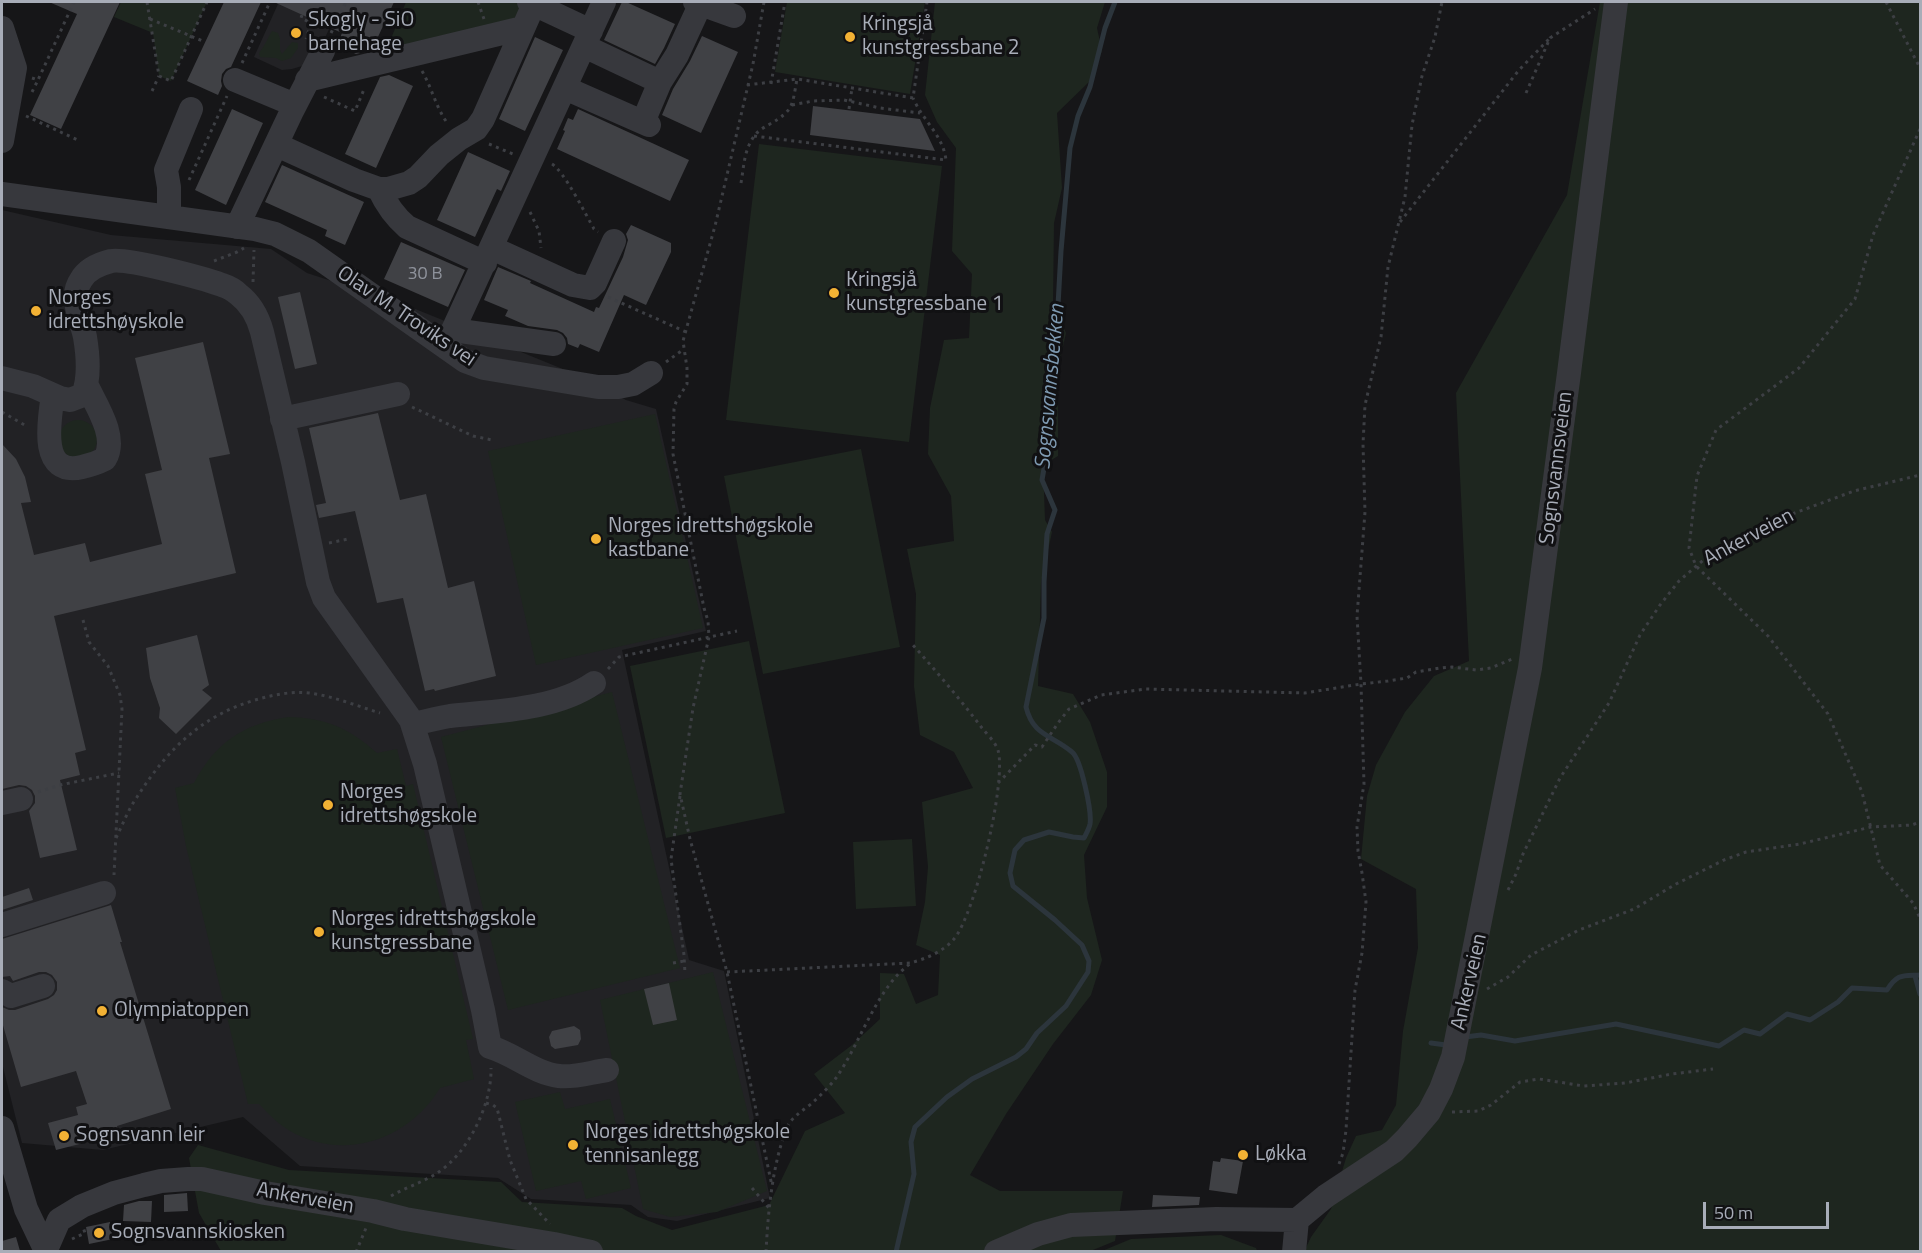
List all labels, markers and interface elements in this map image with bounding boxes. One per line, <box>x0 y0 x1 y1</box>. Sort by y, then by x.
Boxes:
place label: Skogly - SiO barnehage <box>308 8 414 58</box>
place label: Kringsjå kunstgressbane 2 <box>862 12 1019 62</box>
marker: Skogly - SiO barnehage <box>289 26 303 40</box>
marker: Kringsjå kunstgressbane 2 <box>843 30 857 44</box>
street label: Olav M. Troviks vei <box>332 261 480 373</box>
house number: 30 B <box>407 264 443 286</box>
place label: Kringsjå kunstgressbane 1 <box>846 268 1003 318</box>
place label: Norges idrettshøyskole <box>48 286 184 336</box>
marker: Kringsjå kunstgressbane 1 <box>827 286 841 300</box>
water label: Sognsvannsbekken <box>1031 303 1071 471</box>
marker: Norges idrettshøyskole <box>29 304 43 318</box>
street label: Sognsvannsveien <box>1535 390 1579 546</box>
street label: Ankerveien <box>1700 504 1798 572</box>
place label: Norges idrettshøgskole kastbane <box>608 514 813 564</box>
marker: Norges idrettshøgskole kastbane <box>589 532 603 546</box>
place label: Norges idrettshøgskole <box>340 780 477 830</box>
marker: Norges idrettshøgskole <box>321 798 335 812</box>
place label: Norges idrettshøgskole kunstgressbane <box>331 907 536 957</box>
marker: Norges idrettshøgskole kunstgressbane <box>312 925 326 939</box>
street label: Ankerveien <box>1447 931 1493 1033</box>
place label: Olympiatoppen <box>114 998 249 1024</box>
marker: Olympiatoppen <box>95 1004 109 1018</box>
place label: Norges idrettshøgskole tennisanlegg <box>585 1120 790 1170</box>
place label: Sognsvann leir <box>76 1123 205 1149</box>
marker: Sognsvann leir <box>57 1129 71 1143</box>
marker: Norges idrettshøgskole tennisanlegg <box>566 1138 580 1152</box>
place label: Løkka <box>1255 1142 1307 1168</box>
marker: Løkka <box>1236 1148 1250 1162</box>
street label: Ankerveien <box>254 1178 356 1220</box>
scale bar <box>1706 1190 1832 1228</box>
text: 50 m <box>1714 1199 1753 1226</box>
place label: Sognsvannskiosken <box>111 1220 285 1246</box>
marker: Sognsvannskiosken <box>92 1226 106 1240</box>

